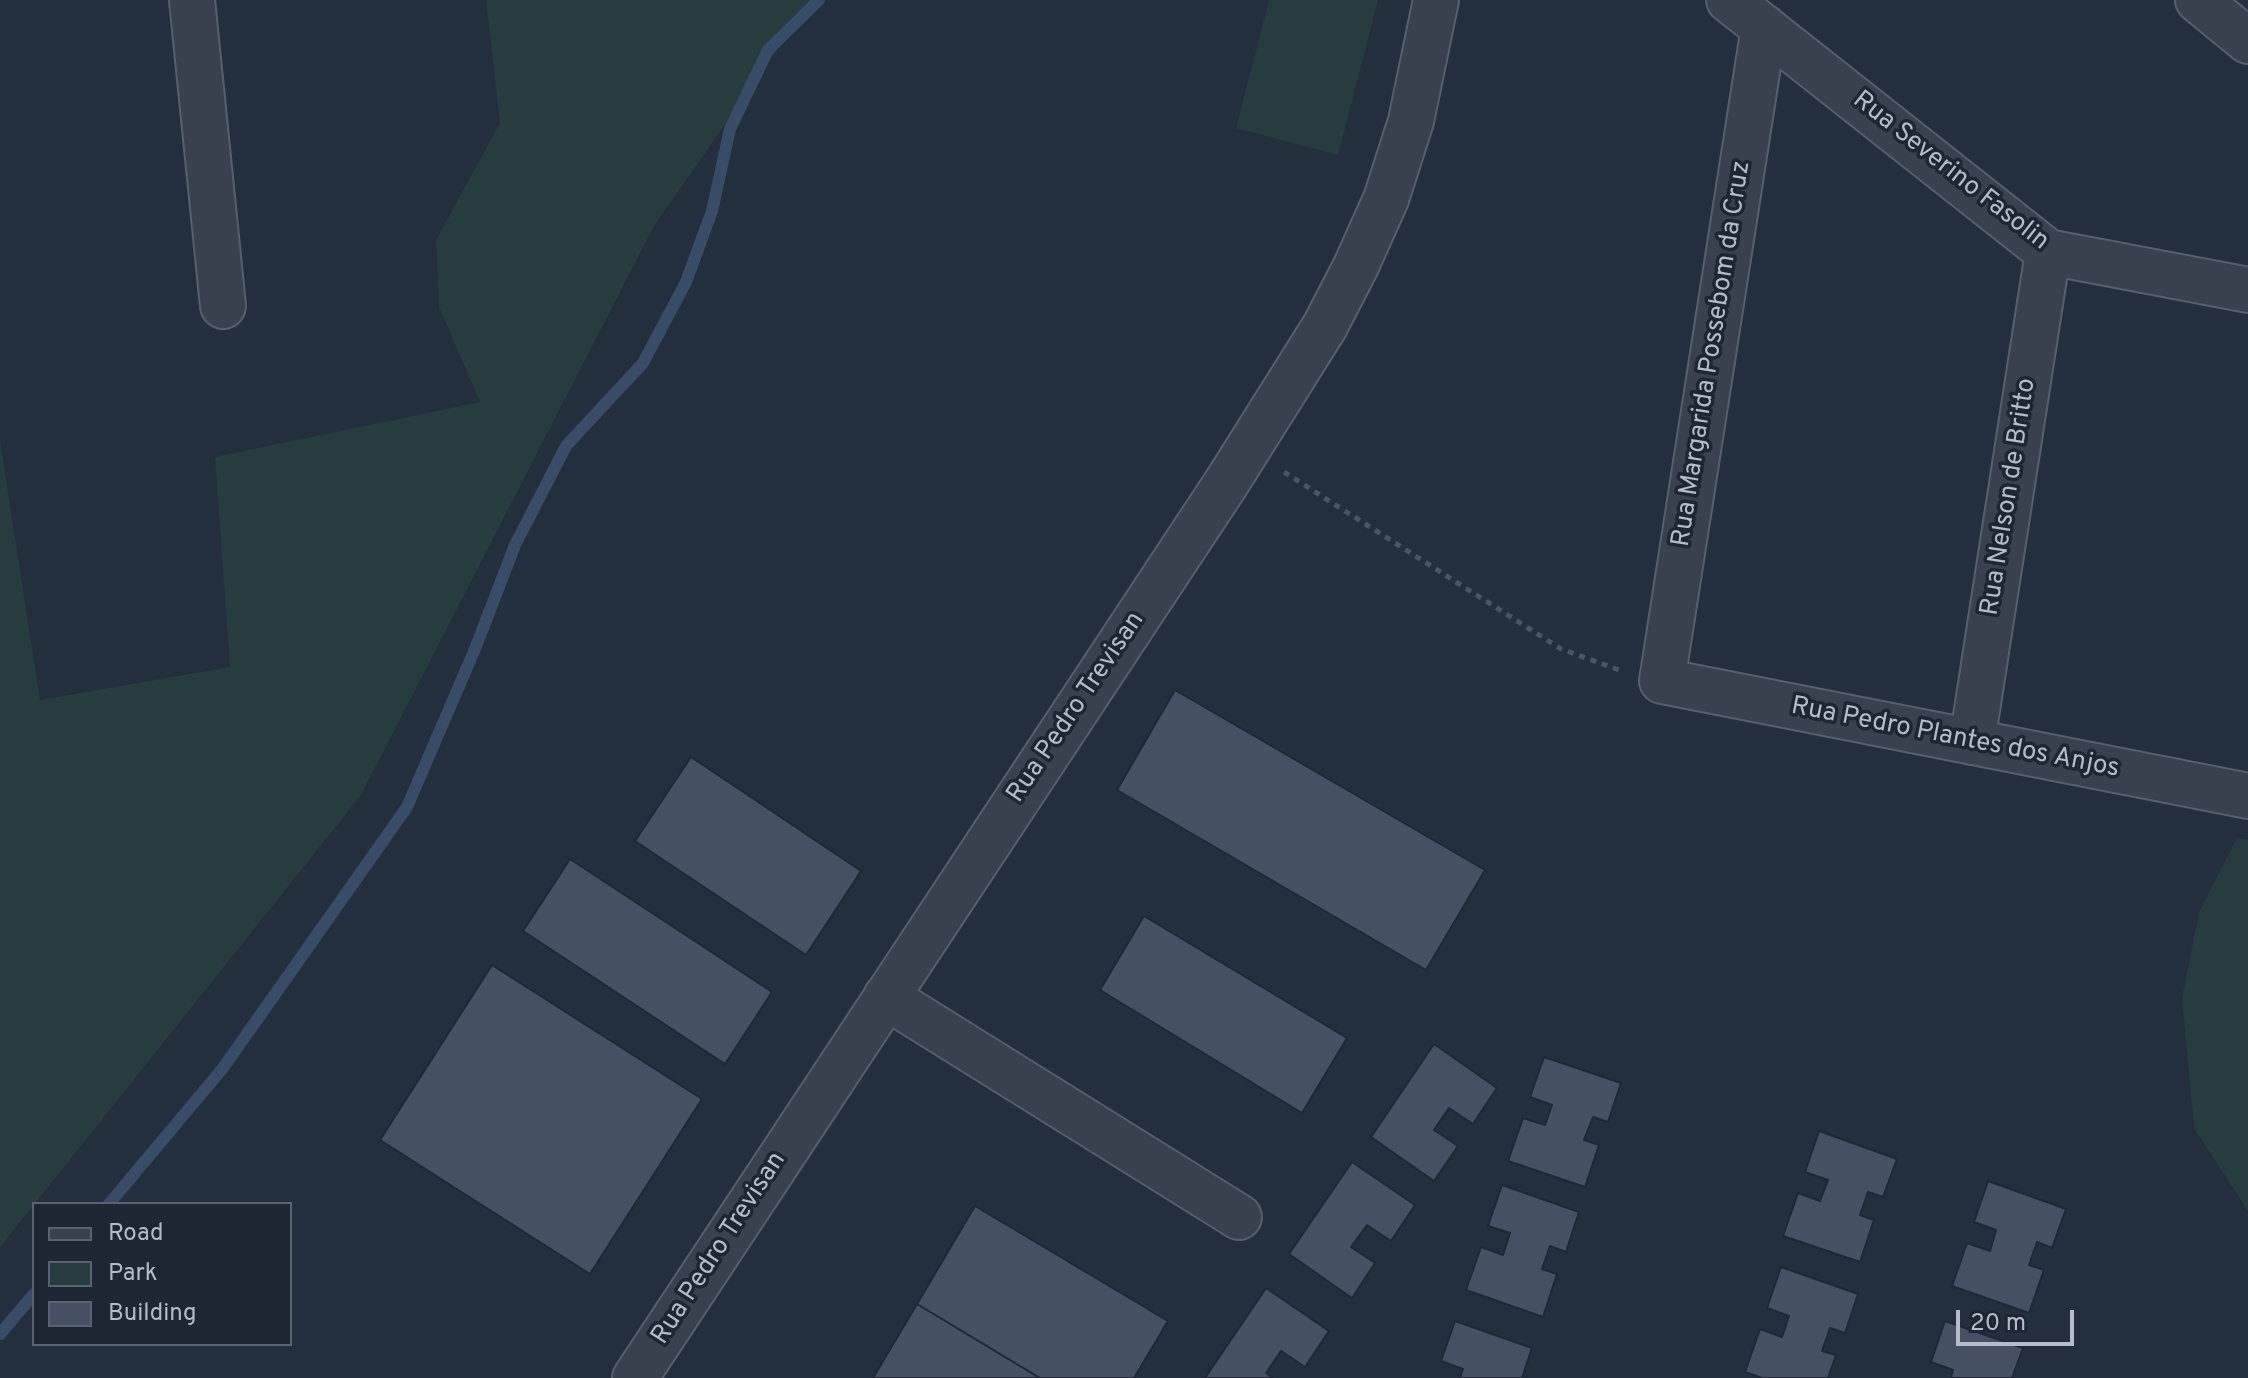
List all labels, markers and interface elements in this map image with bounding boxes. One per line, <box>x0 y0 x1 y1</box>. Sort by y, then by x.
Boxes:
street label: Rua Severino Fasolin <box>1846 86 2054 258</box>
street label: Rua Margarida Possebom da Cruz <box>1667 159 1759 549</box>
street label: Rua Nelson de Britto <box>1976 376 2044 618</box>
street label: Rua Pedro Trevisan <box>1002 607 1152 809</box>
street label: Rua Pedro Plantes dos Anjos <box>1788 692 2122 786</box>
street label: Rua Pedro Trevisan <box>646 1147 794 1351</box>
legend <box>32 1202 292 1346</box>
text: Road <box>108 1219 164 1249</box>
text: Park <box>108 1259 158 1289</box>
scale bar <box>1960 1294 2078 1344</box>
text: Building <box>108 1299 197 1329</box>
text: 20 m <box>1970 1309 2026 1339</box>

